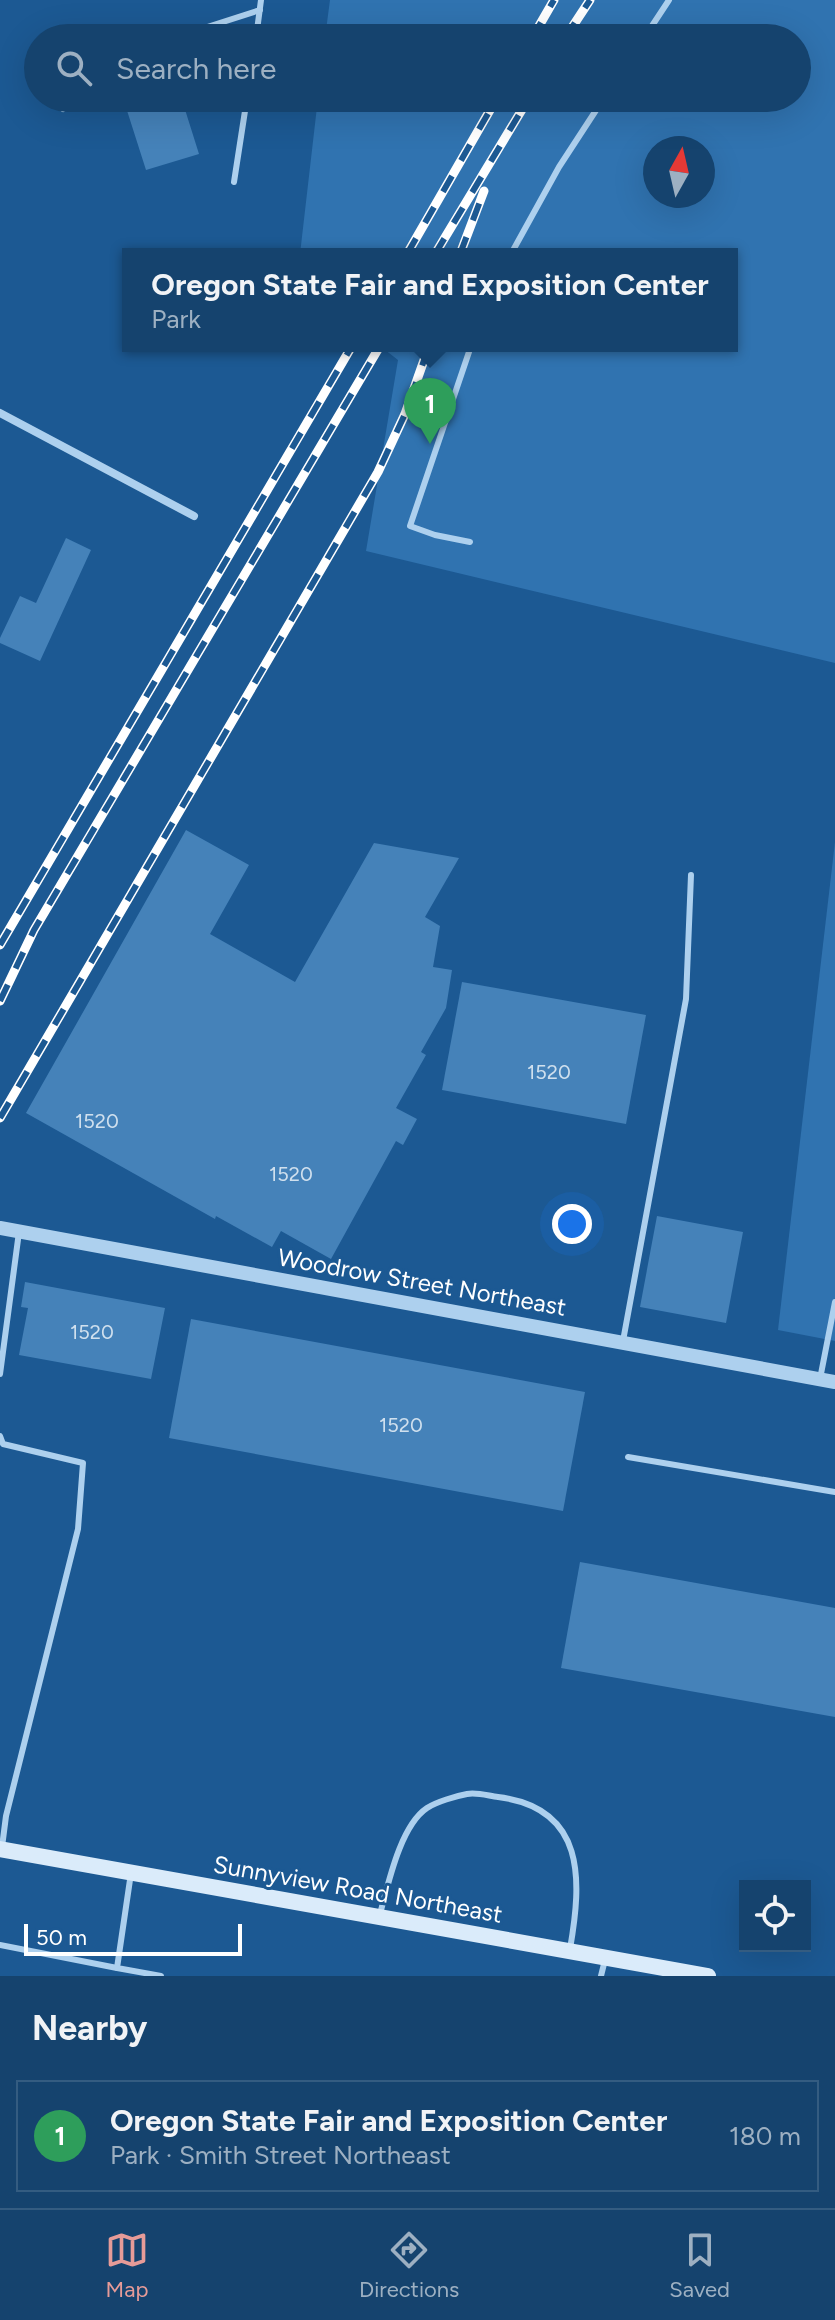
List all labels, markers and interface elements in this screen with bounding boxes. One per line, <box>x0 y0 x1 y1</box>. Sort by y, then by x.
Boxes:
search box <box>24 24 811 112</box>
icon: search <box>52 46 96 90</box>
text: Search here <box>116 50 276 87</box>
north arrow <box>643 136 715 208</box>
popup <box>122 248 738 352</box>
text: Oregon State Fair and Exposition Center <box>151 266 709 303</box>
text: Park <box>151 303 201 335</box>
pin: 1 <box>404 378 456 444</box>
house number: 1520 <box>527 1060 571 1084</box>
house number: 1520 <box>75 1109 119 1133</box>
house number: 1520 <box>269 1162 313 1186</box>
your location <box>552 1204 592 1244</box>
street label: Woodrow Street Northeast <box>276 1242 568 1322</box>
house number: 1520 <box>70 1320 114 1344</box>
house number: 1520 <box>379 1413 423 1437</box>
street label: Sunnyview Road Northeast <box>211 1849 505 1929</box>
map controls <box>739 1880 811 1952</box>
button: locate <box>739 1880 811 1952</box>
scale bar <box>24 1920 242 1956</box>
text: 50 m <box>36 1924 87 1951</box>
text: Nearby <box>32 2008 147 2049</box>
text: Oregon State Fair and Exposition Center <box>110 2102 667 2139</box>
text: 1 <box>55 2120 65 2152</box>
text: 180 m <box>729 2120 801 2152</box>
text: Park · Smith Street Northeast <box>110 2139 451 2171</box>
tab: Map <box>105 2228 149 2303</box>
tab: Directions <box>359 2228 459 2303</box>
tab: Saved <box>669 2228 730 2303</box>

